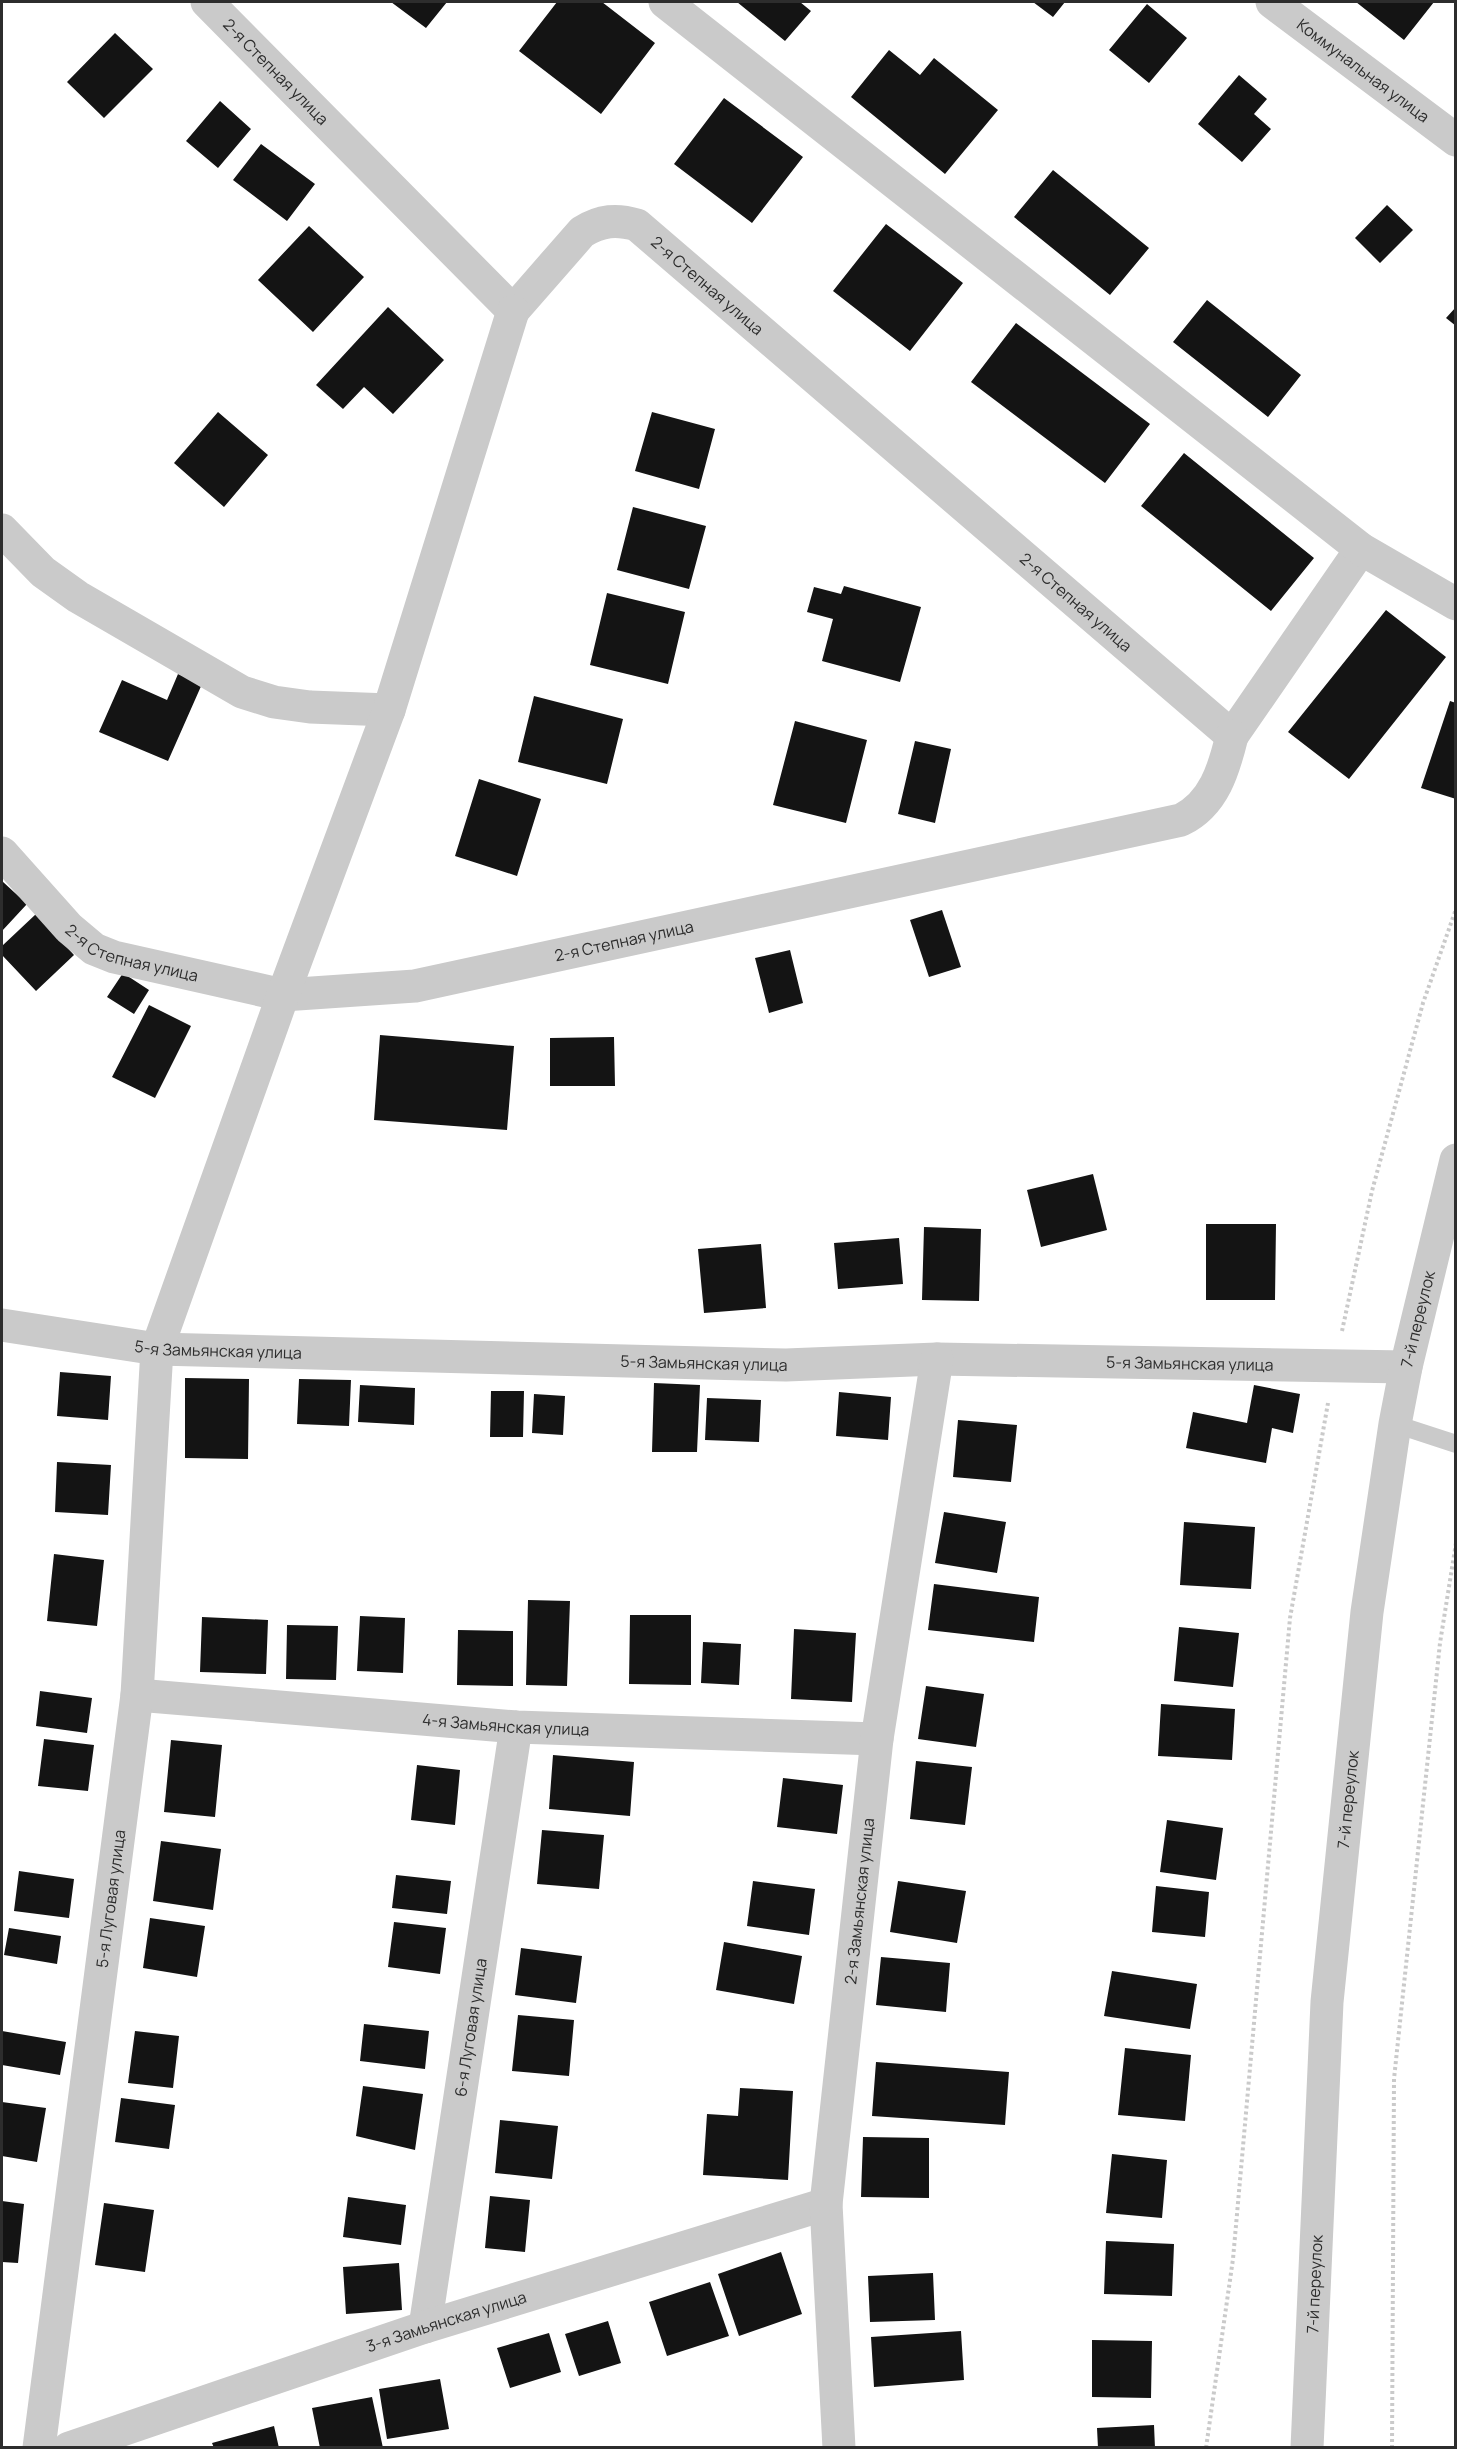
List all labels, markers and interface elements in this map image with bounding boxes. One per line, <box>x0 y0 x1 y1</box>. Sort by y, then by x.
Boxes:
street label: Коммунальная улица <box>1292 13 1434 127</box>
street label: 2-я Степная улица <box>218 14 334 130</box>
street label: 2-я Степная улица <box>647 231 768 340</box>
street label: 2-я Степная улица <box>1015 548 1137 657</box>
street label: 2-я Степная улица <box>552 915 695 966</box>
street label: 2-я Степная улица <box>61 919 200 987</box>
street label: 7-й переулок <box>1395 1267 1440 1370</box>
street label: 5-я Замьянская улица <box>133 1335 302 1364</box>
street label: 5-я Замьянская улица <box>620 1350 788 1376</box>
street label: 5-я Замьянская улица <box>1106 1351 1274 1376</box>
street label: 4-я Замьянская улица <box>421 1708 590 1740</box>
street label: 7-й переулок <box>1332 1748 1364 1850</box>
street label: 2-я Замьянская улица <box>839 1817 879 1985</box>
street label: 5-я Луговая улица <box>91 1828 130 1969</box>
street label: 6-я Луговая улица <box>449 1957 492 2098</box>
street label: 7-й переулок <box>1301 2233 1328 2334</box>
street label: 3-я Замьянская улица <box>363 2286 529 2357</box>

